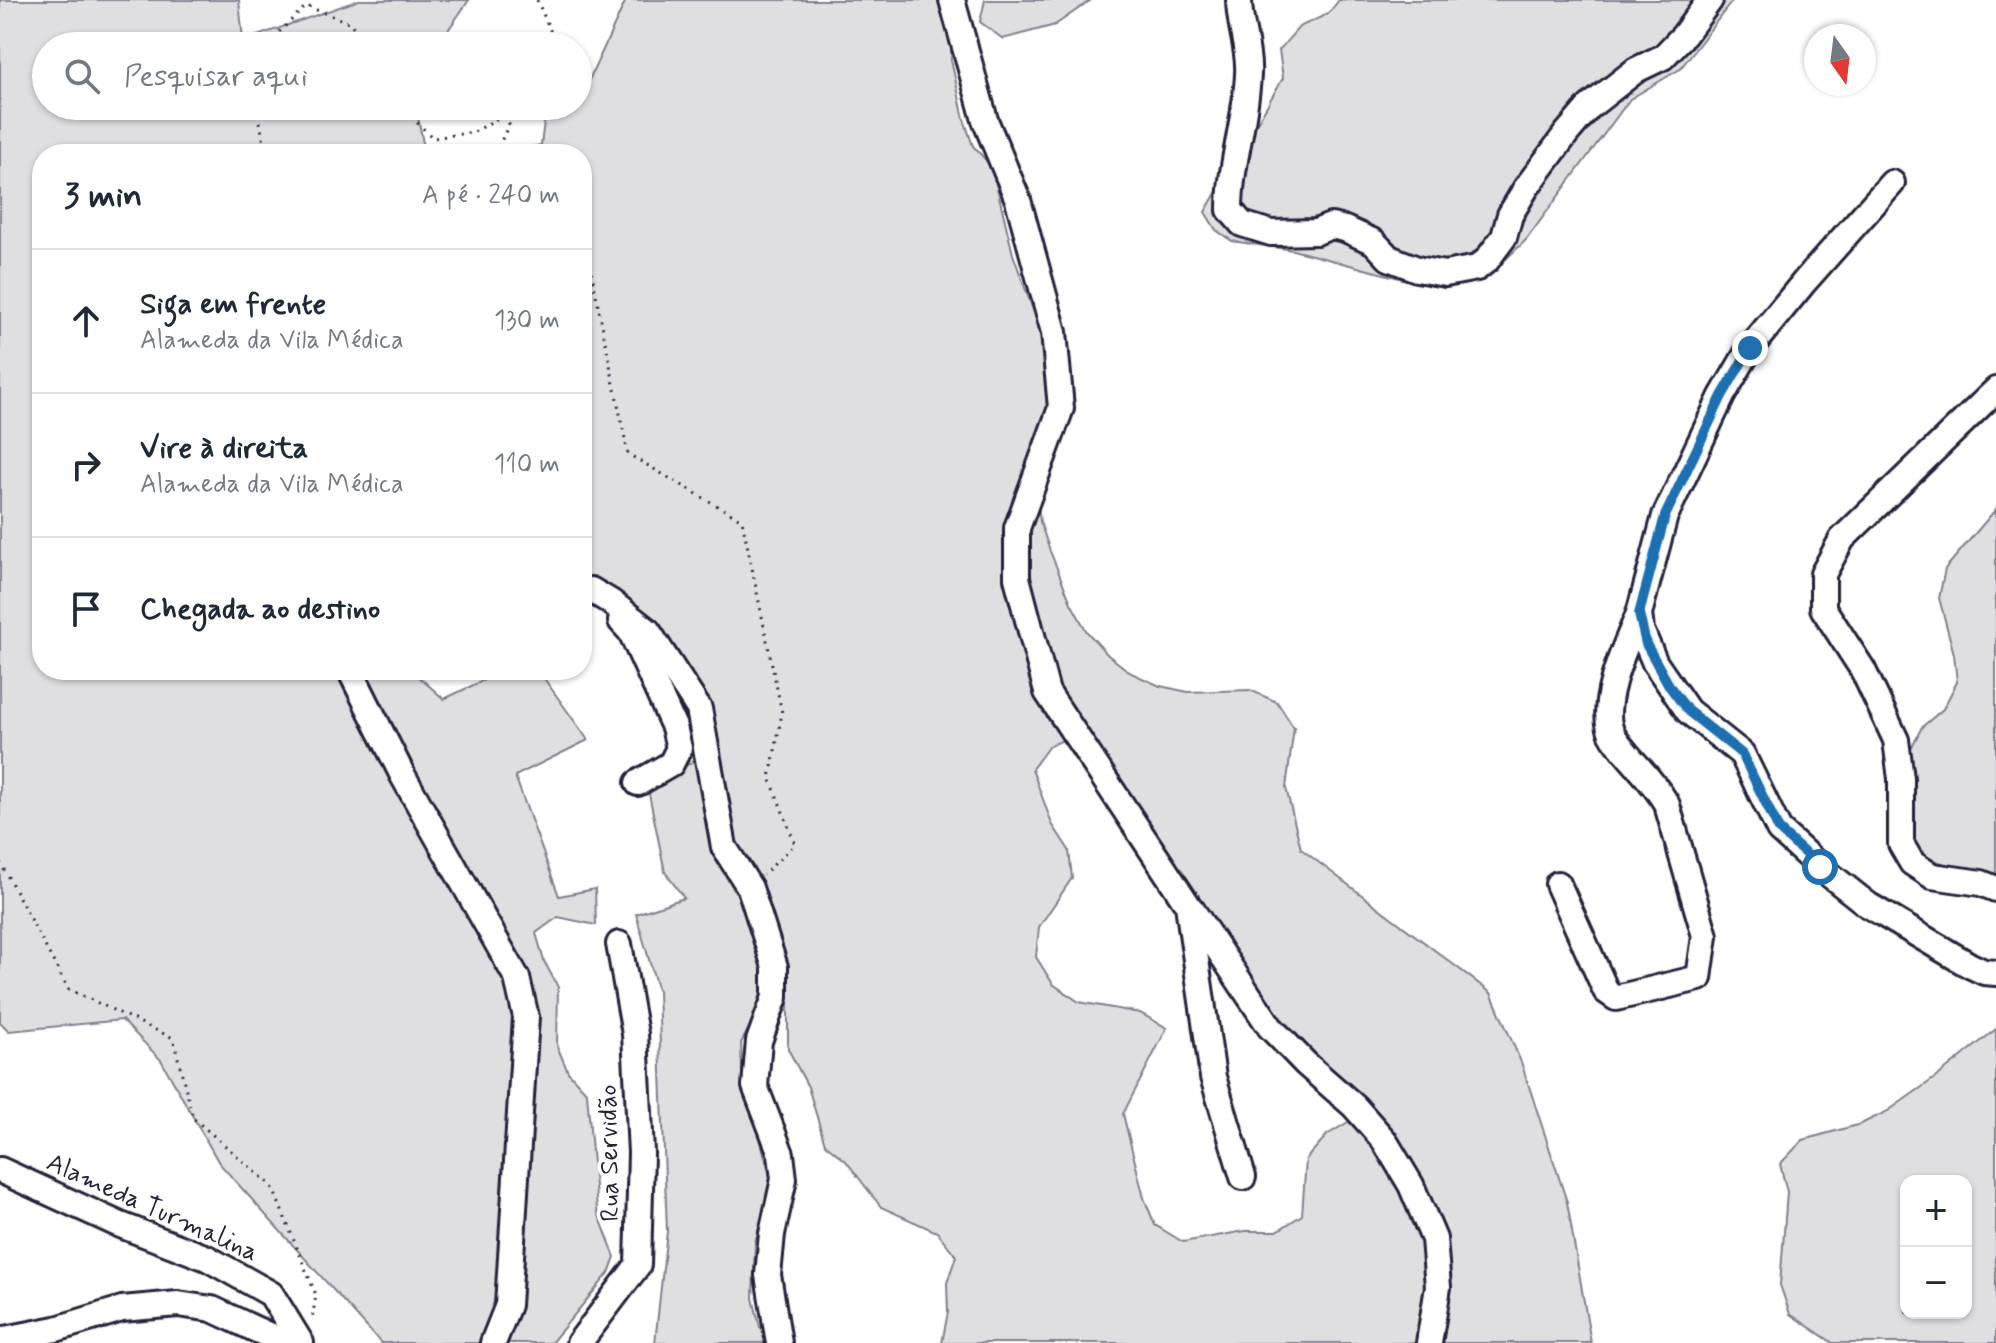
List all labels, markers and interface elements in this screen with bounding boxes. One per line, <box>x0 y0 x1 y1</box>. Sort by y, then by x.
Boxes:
north arrow <box>1804 24 1876 96</box>
search box <box>32 32 592 120</box>
icon: search <box>60 54 104 98</box>
text: Pesquisar aqui <box>124 57 308 96</box>
text: 3 min <box>64 174 142 219</box>
text: A pé · 240 m <box>422 179 560 213</box>
text: Siga em frente <box>140 285 326 324</box>
icon: ahead <box>64 299 108 343</box>
text: 130 m <box>494 304 560 338</box>
text: Alameda da Vila Médica <box>140 324 404 358</box>
route end <box>1732 330 1768 366</box>
text: Vire à direita <box>140 429 308 468</box>
icon: right <box>64 443 108 487</box>
text: 110 m <box>494 448 560 482</box>
text: Alameda da Vila Médica <box>140 468 404 502</box>
icon: arrive <box>64 587 108 631</box>
text: Chegada ao destino <box>140 590 380 629</box>
route start <box>1802 849 1838 885</box>
street label: Rua Servidão <box>592 1084 628 1222</box>
street label: Alameda Turmalina <box>41 1146 263 1270</box>
map controls <box>1900 1175 1972 1319</box>
button: + <box>1900 1175 1972 1247</box>
button: − <box>1900 1247 1972 1319</box>

